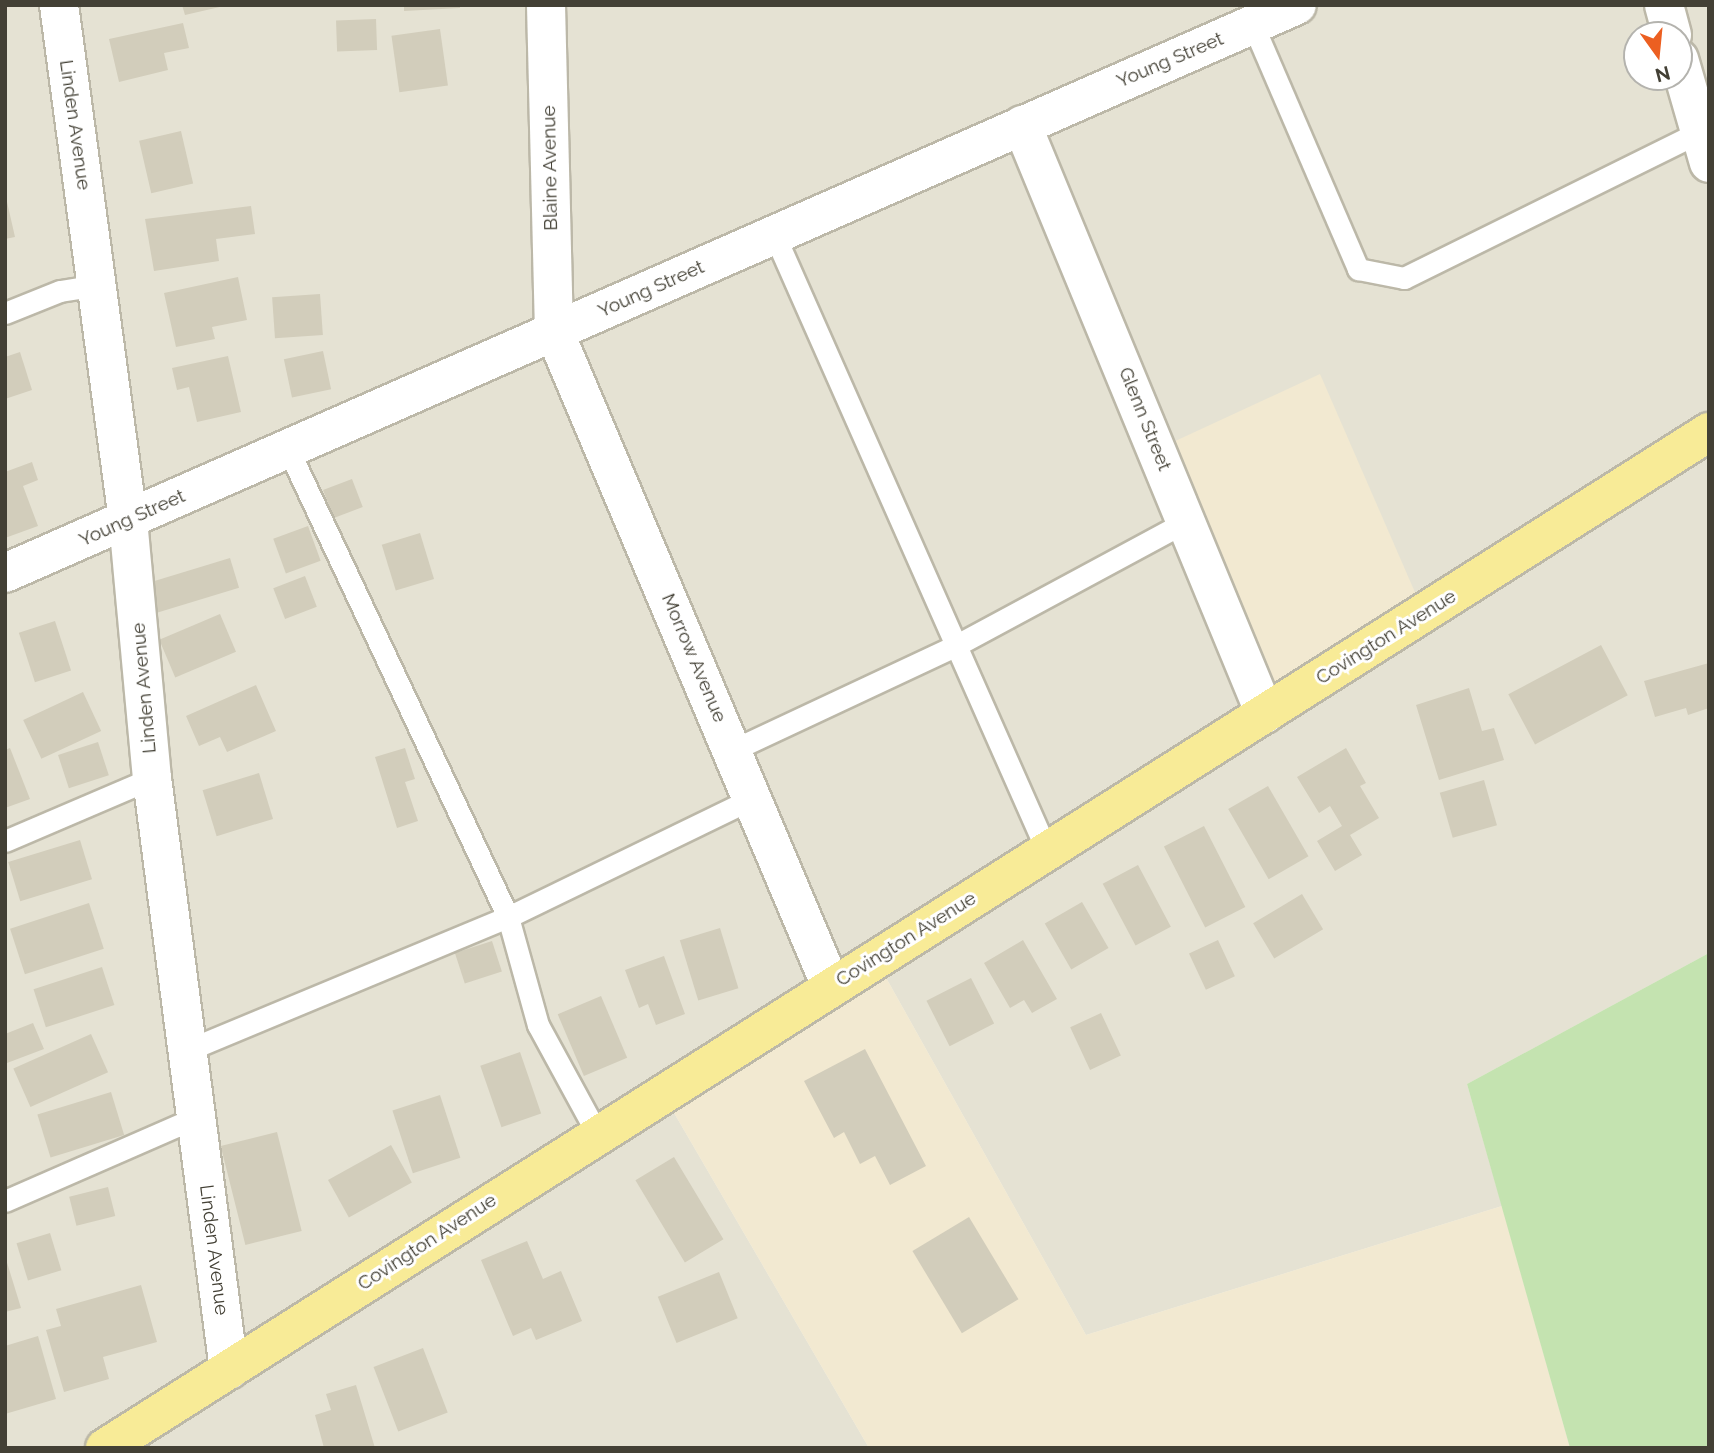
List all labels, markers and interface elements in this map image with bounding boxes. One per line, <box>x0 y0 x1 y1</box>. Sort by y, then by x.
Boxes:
north arrow <box>1623 21 1693 91</box>
street label: Young Street <box>1113 27 1227 93</box>
street label: Linden Avenue <box>55 58 95 192</box>
text: N <box>1653 62 1673 87</box>
street label: Blaine Avenue <box>538 105 562 231</box>
street label: Young Street <box>594 255 708 323</box>
street label: Glenn Street <box>1114 364 1176 474</box>
street label: Young Street <box>75 484 189 552</box>
street label: Covington Avenue <box>1312 585 1460 689</box>
street label: Morrow Avenue <box>656 590 732 726</box>
street label: Linden Avenue <box>127 621 161 755</box>
street label: Covington Avenue <box>832 887 980 991</box>
street label: Linden Avenue <box>195 1183 233 1317</box>
street label: Covington Avenue <box>353 1189 501 1295</box>

